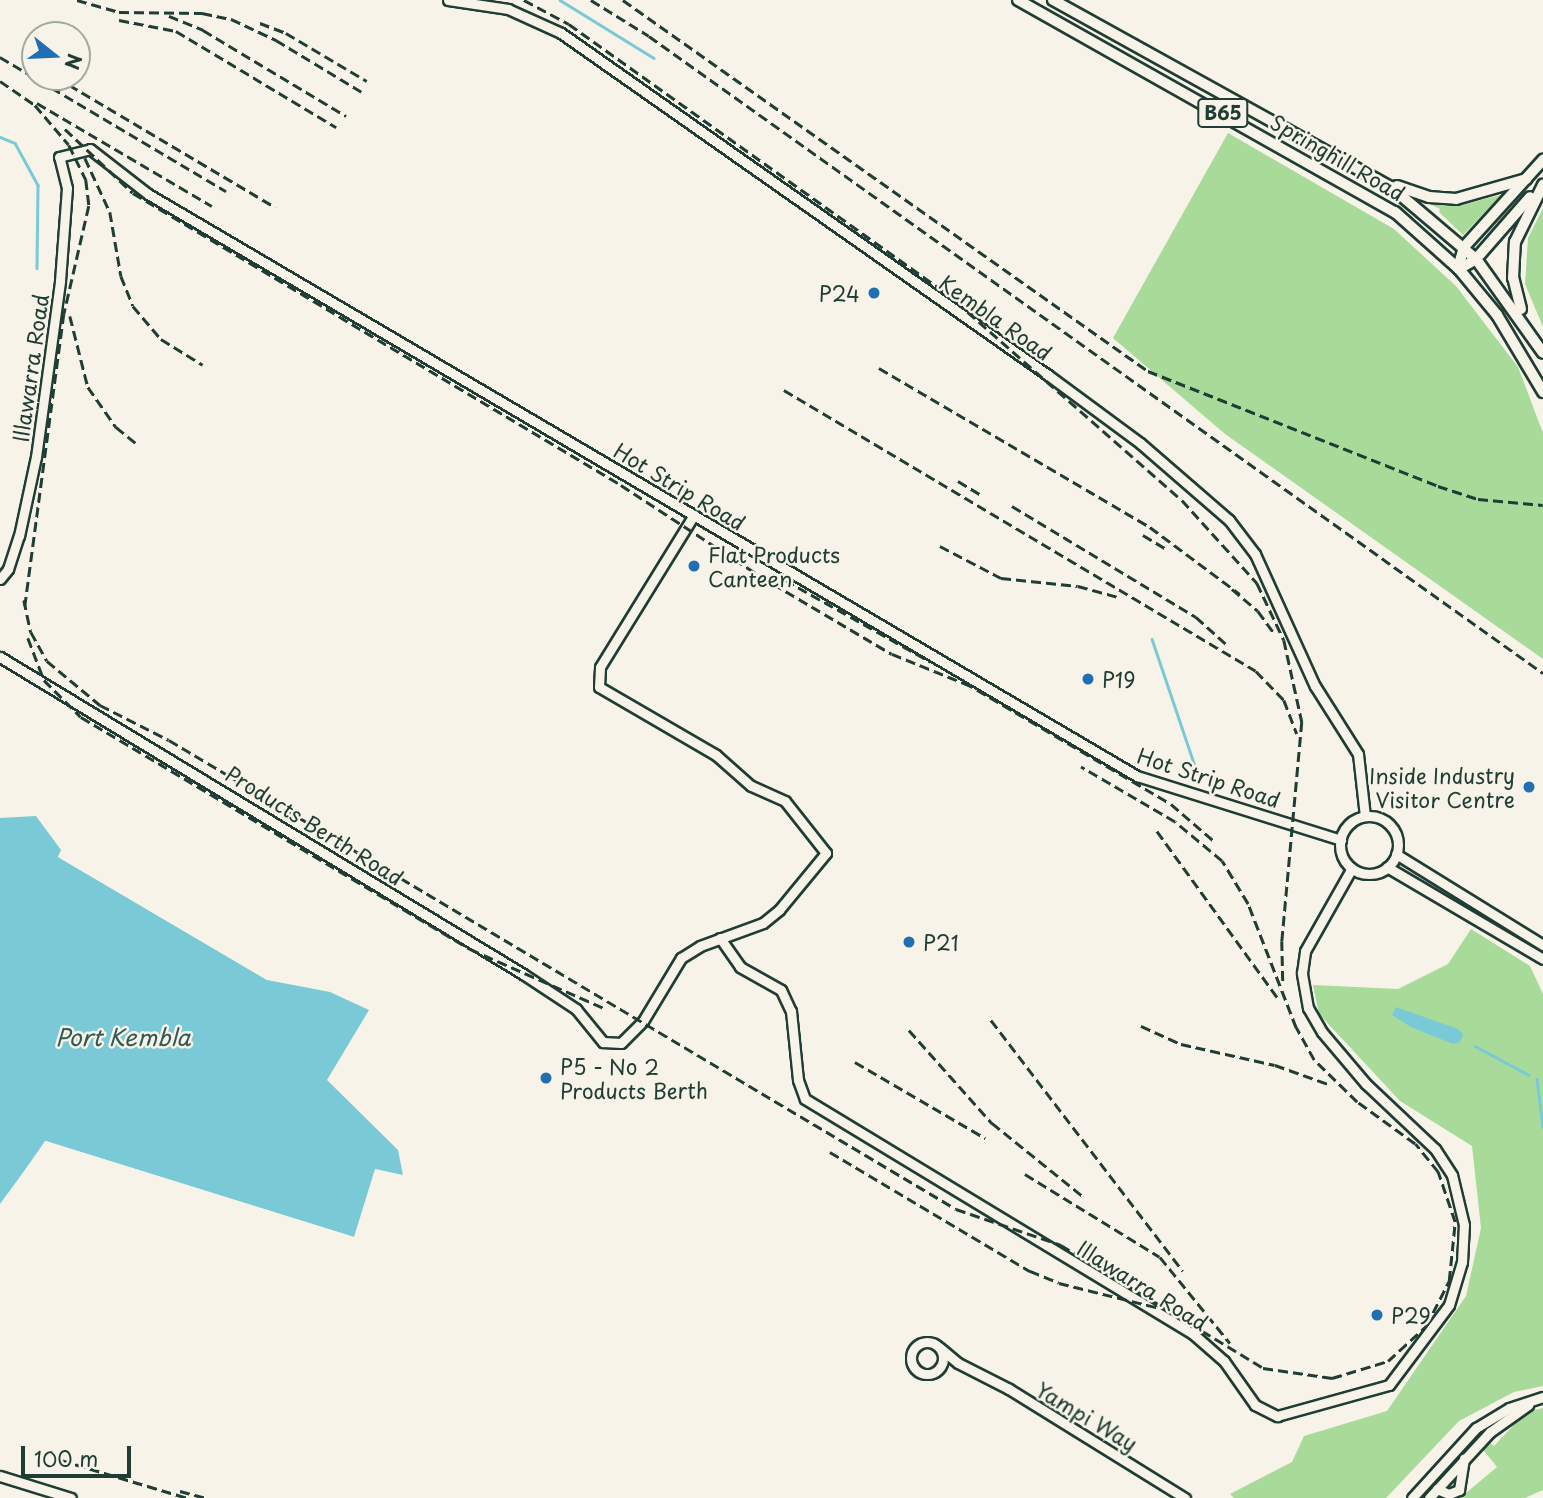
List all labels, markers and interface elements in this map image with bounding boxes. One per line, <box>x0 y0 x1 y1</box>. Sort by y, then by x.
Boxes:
north arrow <box>21 21 91 91</box>
text: N <box>58 50 90 73</box>
road number: B65 <box>1197 97 1249 128</box>
street label: Springhill Road <box>1266 108 1410 206</box>
street label: Kembla Road <box>934 269 1058 365</box>
place label: P24 <box>819 280 860 306</box>
marker: P24 <box>866 285 882 301</box>
street label: Illawarra Road <box>7 293 53 443</box>
street label: Hot Strip Road <box>609 437 751 535</box>
place label: Flat Products Canteen <box>708 541 841 591</box>
marker: Flat Products Canteen <box>686 558 702 574</box>
place label: P19 <box>1102 666 1135 692</box>
marker: P19 <box>1080 671 1096 687</box>
street label: Hot Strip Road <box>1134 742 1284 812</box>
street label: Products Berth Road <box>220 759 410 891</box>
place label: Inside Industry Visitor Centre <box>1367 762 1515 812</box>
marker: Inside Industry Visitor Centre <box>1521 779 1537 795</box>
place label: P21 <box>923 929 959 955</box>
marker: P21 <box>901 934 917 950</box>
water label: Port Kembla <box>55 1023 191 1051</box>
place label: P5 - No 2 Products Berth <box>560 1053 710 1103</box>
marker: P5 - No 2 Products Berth <box>538 1070 554 1086</box>
street label: Illawarra Road <box>1073 1235 1213 1335</box>
place label: P29 <box>1391 1302 1431 1328</box>
marker: P29 <box>1369 1307 1385 1323</box>
street label: Yampi Way <box>1032 1376 1142 1456</box>
scale bar <box>24 1432 135 1476</box>
text: 100 m <box>34 1442 98 1474</box>

